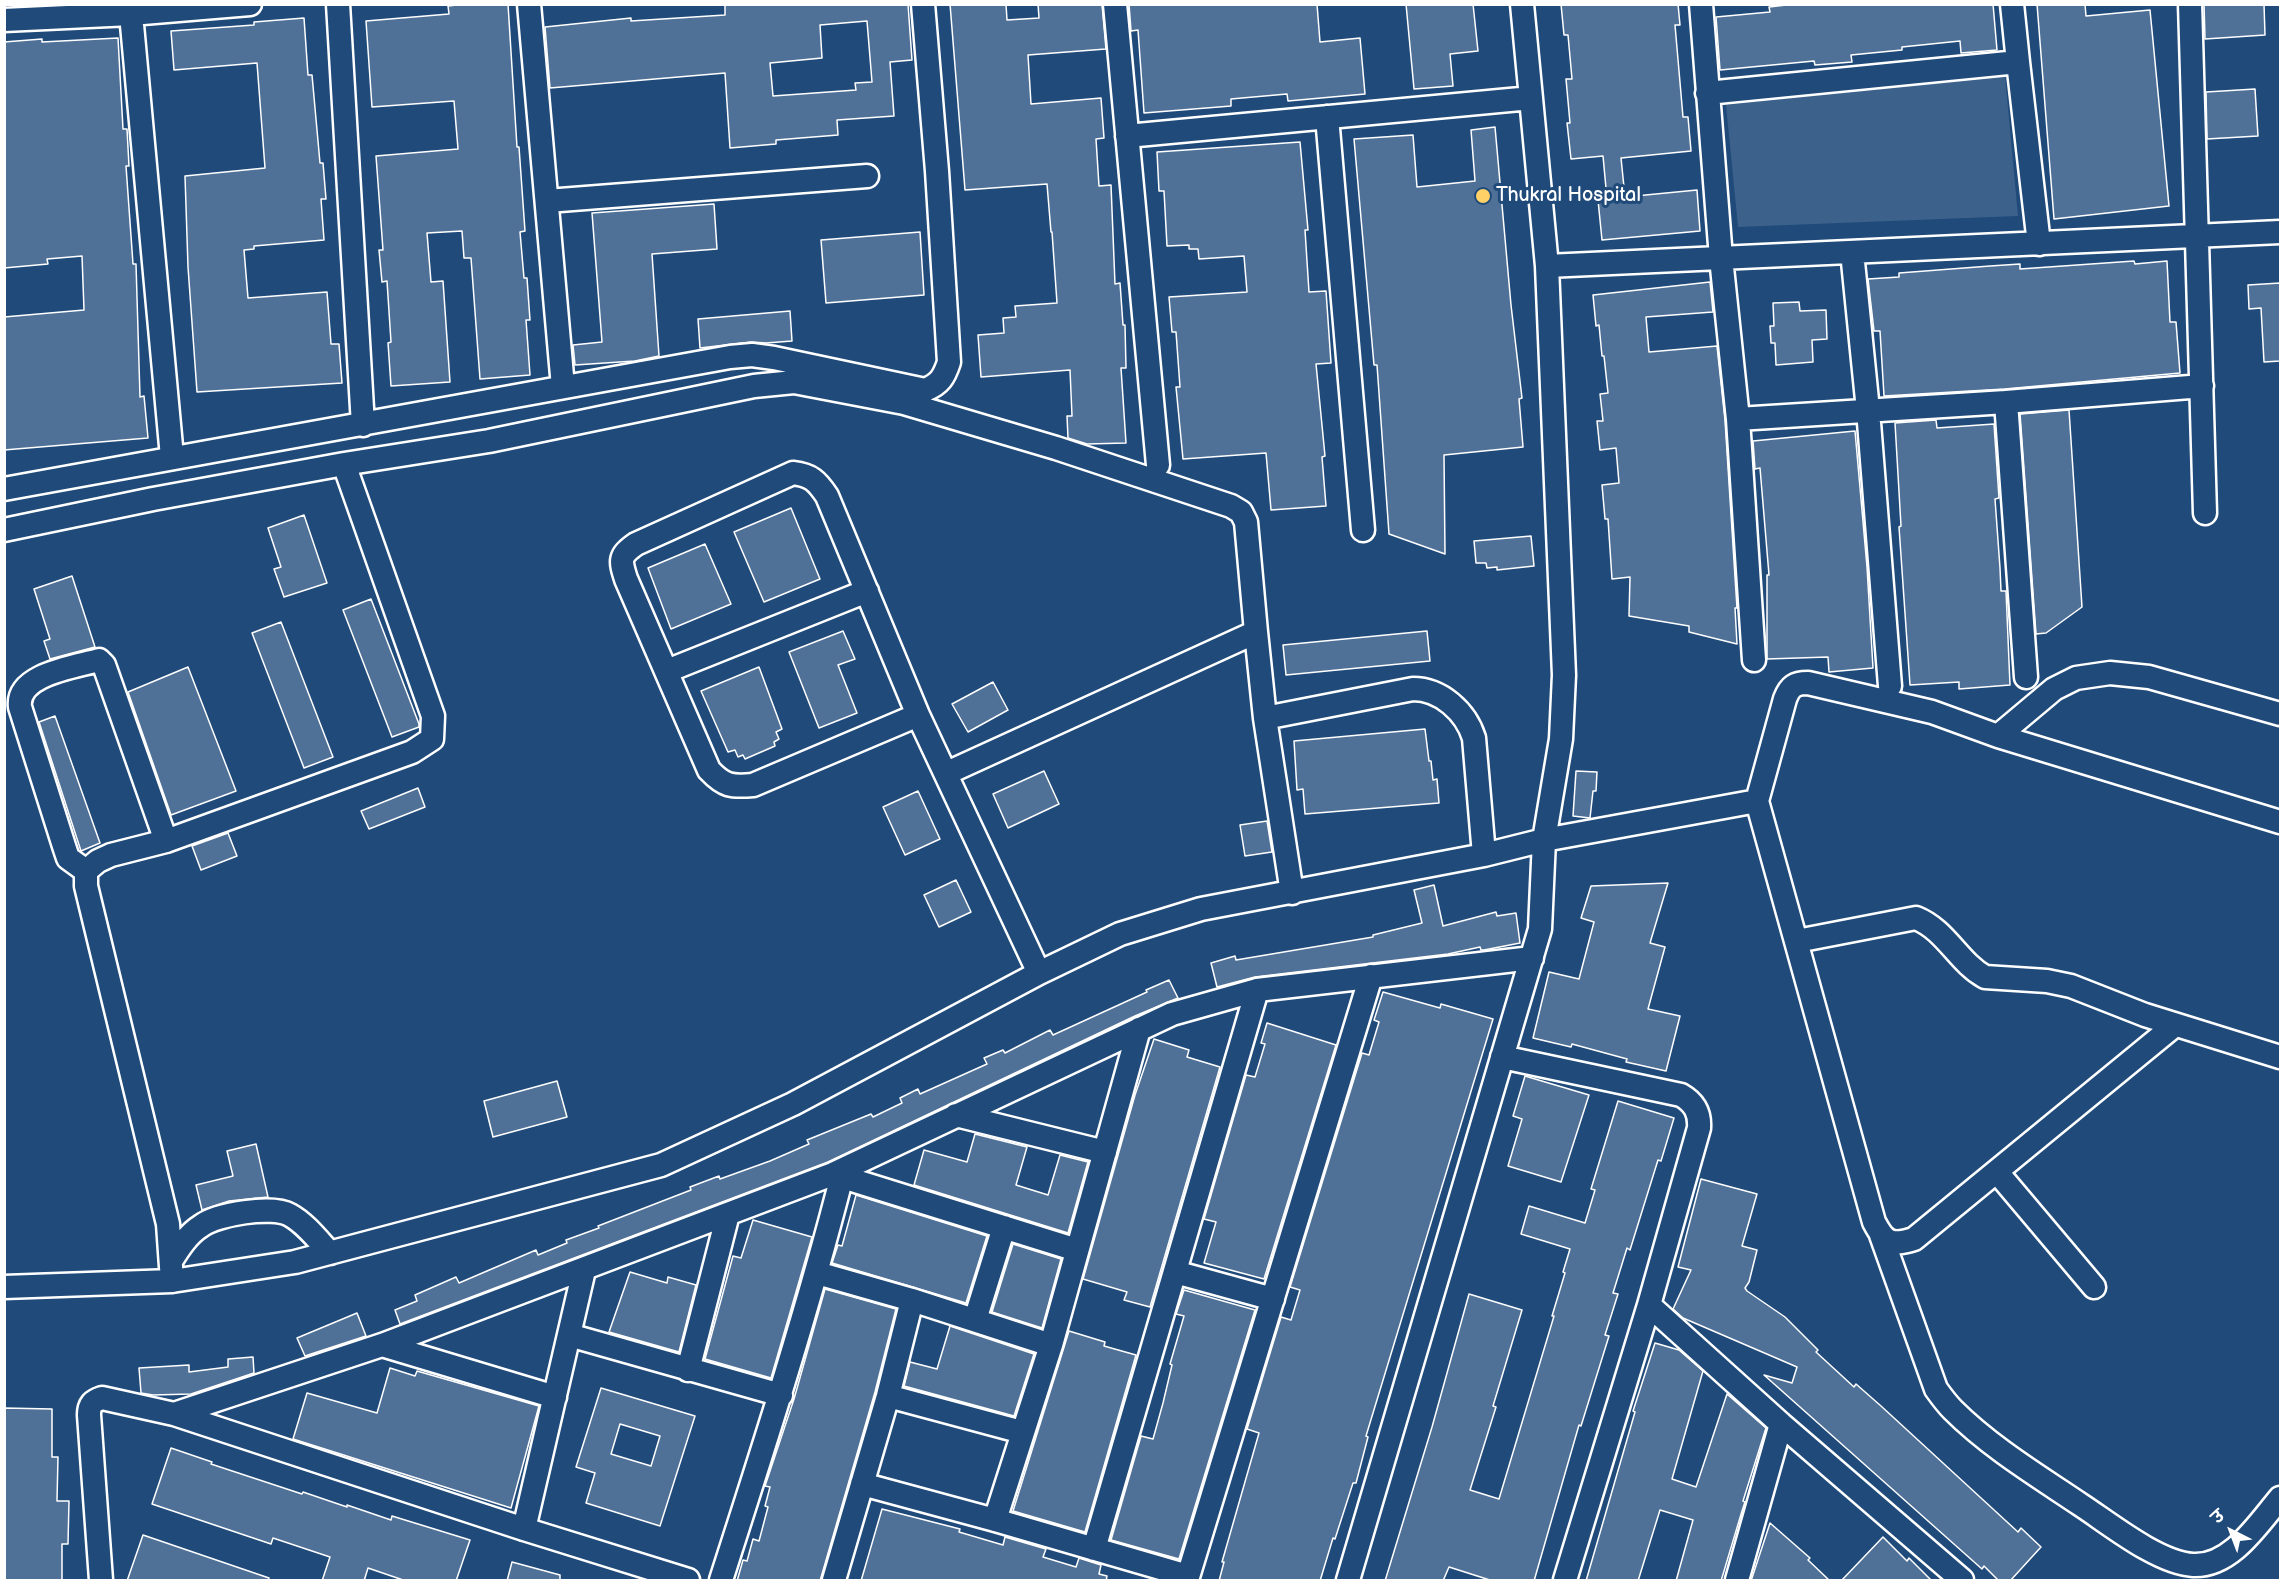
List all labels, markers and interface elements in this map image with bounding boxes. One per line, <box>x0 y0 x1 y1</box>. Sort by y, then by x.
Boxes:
place label: Thukral Hospital <box>1496 184 1641 208</box>
marker: Thukral Hospital <box>1474 187 1492 205</box>
north arrow <box>2201 1501 2261 1561</box>
text: उ <box>2208 1507 2229 1528</box>

